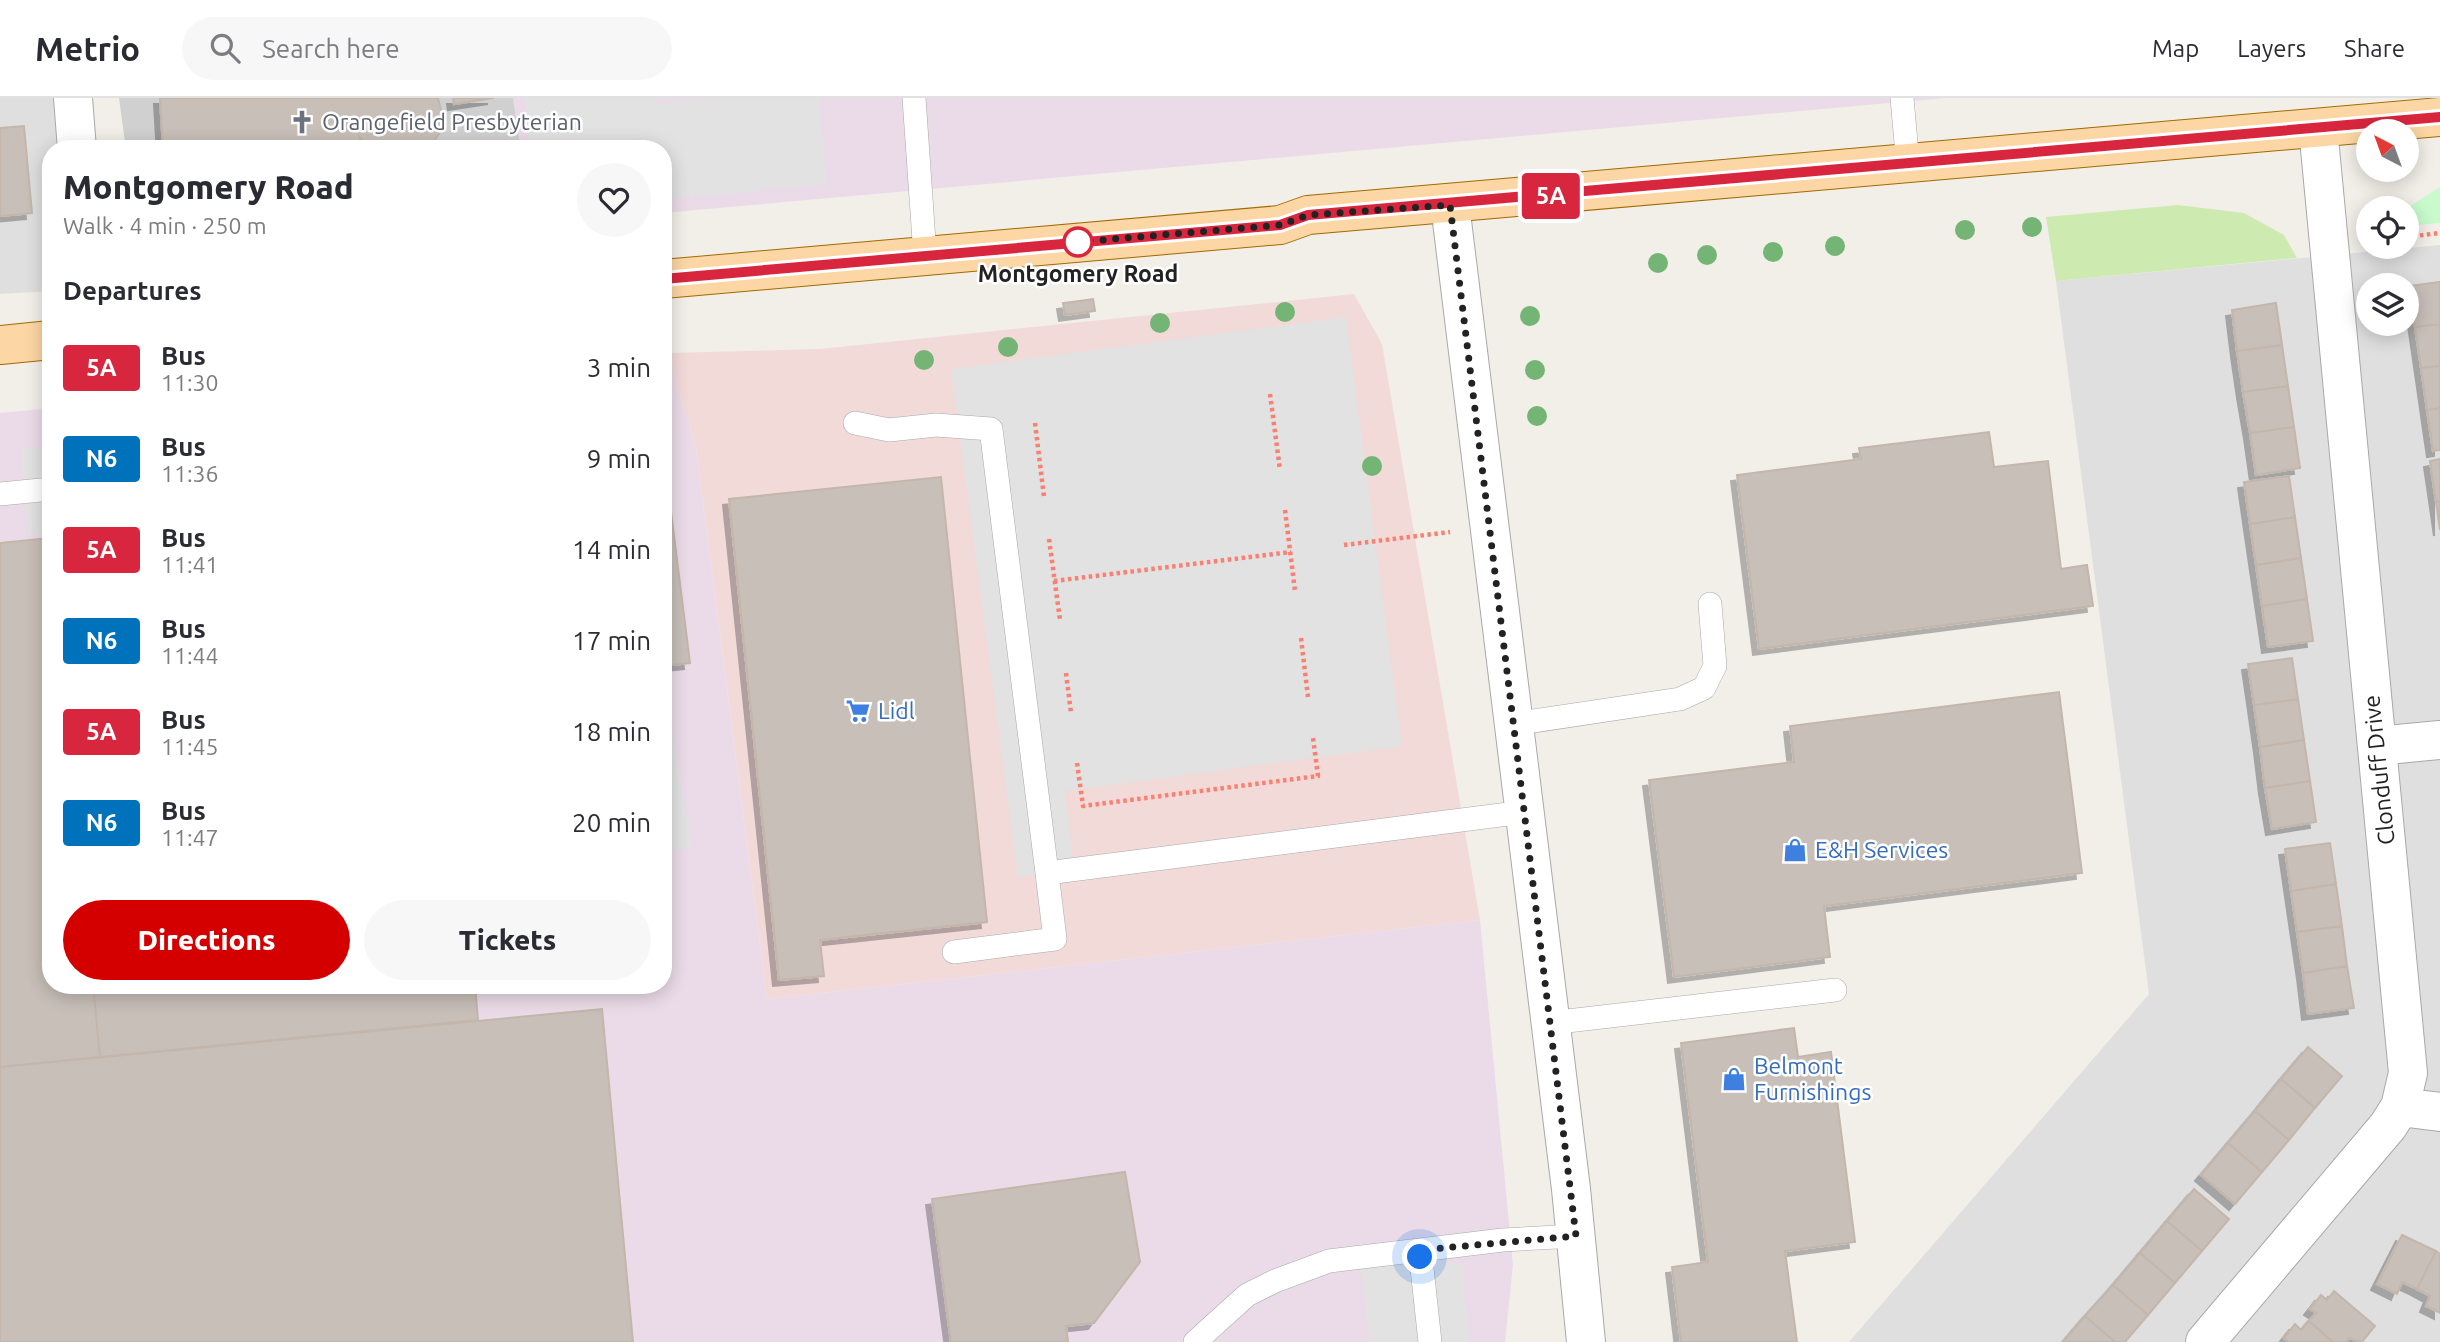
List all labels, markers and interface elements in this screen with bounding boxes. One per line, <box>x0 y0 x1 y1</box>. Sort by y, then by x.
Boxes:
search box <box>182 17 672 80</box>
icon: search <box>206 29 244 67</box>
text: Metrio <box>35 30 140 67</box>
text: Search here <box>262 34 400 63</box>
text: Map <box>2152 35 2199 62</box>
text: Layers <box>2237 35 2306 62</box>
text: Share <box>2344 35 2405 62</box>
church icon: Orangefield Presbyterian <box>288 108 316 136</box>
place label: Orangefield Presbyterian <box>322 109 582 134</box>
north arrow <box>2356 119 2418 182</box>
map controls <box>2356 119 2419 336</box>
button: heart <box>577 163 651 237</box>
text: Montgomery Road <box>63 168 354 205</box>
line badge: 5A <box>1520 173 1582 219</box>
text: 5A <box>1536 182 1566 209</box>
button: locate <box>2356 196 2419 259</box>
text: Walk · 4 min · 250 m <box>63 213 267 238</box>
marker: Montgomery Road <box>1063 227 1093 257</box>
place label: Montgomery Road <box>978 261 1178 286</box>
button: layers <box>2356 273 2419 336</box>
text: Departures <box>63 276 201 305</box>
text: Bus <box>161 341 206 370</box>
text: 3 min <box>587 353 651 382</box>
text: 5A <box>86 354 117 381</box>
text: 11:30 <box>161 370 219 395</box>
text: Bus <box>161 432 206 461</box>
text: 9 min <box>587 444 651 473</box>
text: N6 <box>86 445 117 472</box>
text: 11:36 <box>161 461 219 486</box>
text: Bus <box>161 523 206 552</box>
text: 14 min <box>572 535 651 564</box>
text: 5A <box>86 536 117 563</box>
text: 11:41 <box>161 552 219 577</box>
text: Bus <box>161 614 206 643</box>
text: 17 min <box>572 626 651 655</box>
text: N6 <box>86 627 117 654</box>
text: 11:44 <box>161 643 219 668</box>
street label: Clonduff Drive <box>2358 694 2399 846</box>
supermarket icon: Lidl <box>844 697 872 725</box>
place label: Lidl <box>878 698 915 723</box>
text: Bus <box>161 705 206 734</box>
text: 18 min <box>572 717 651 746</box>
text: 5A <box>86 718 117 745</box>
text: 11:45 <box>161 734 219 759</box>
text: Bus <box>161 796 206 825</box>
text: 20 min <box>572 808 651 837</box>
text: N6 <box>86 809 117 836</box>
text: 11:47 <box>161 825 219 850</box>
shop icon: E&H Services <box>1781 836 1809 864</box>
place label: E&H Services <box>1815 837 1948 862</box>
button: Directions <box>63 900 350 980</box>
button: Tickets <box>364 900 651 980</box>
place label: Belmont Furnishings <box>1754 1053 1871 1104</box>
shop icon: Belmont Furnishings <box>1720 1065 1748 1093</box>
your location <box>1402 1239 1437 1274</box>

